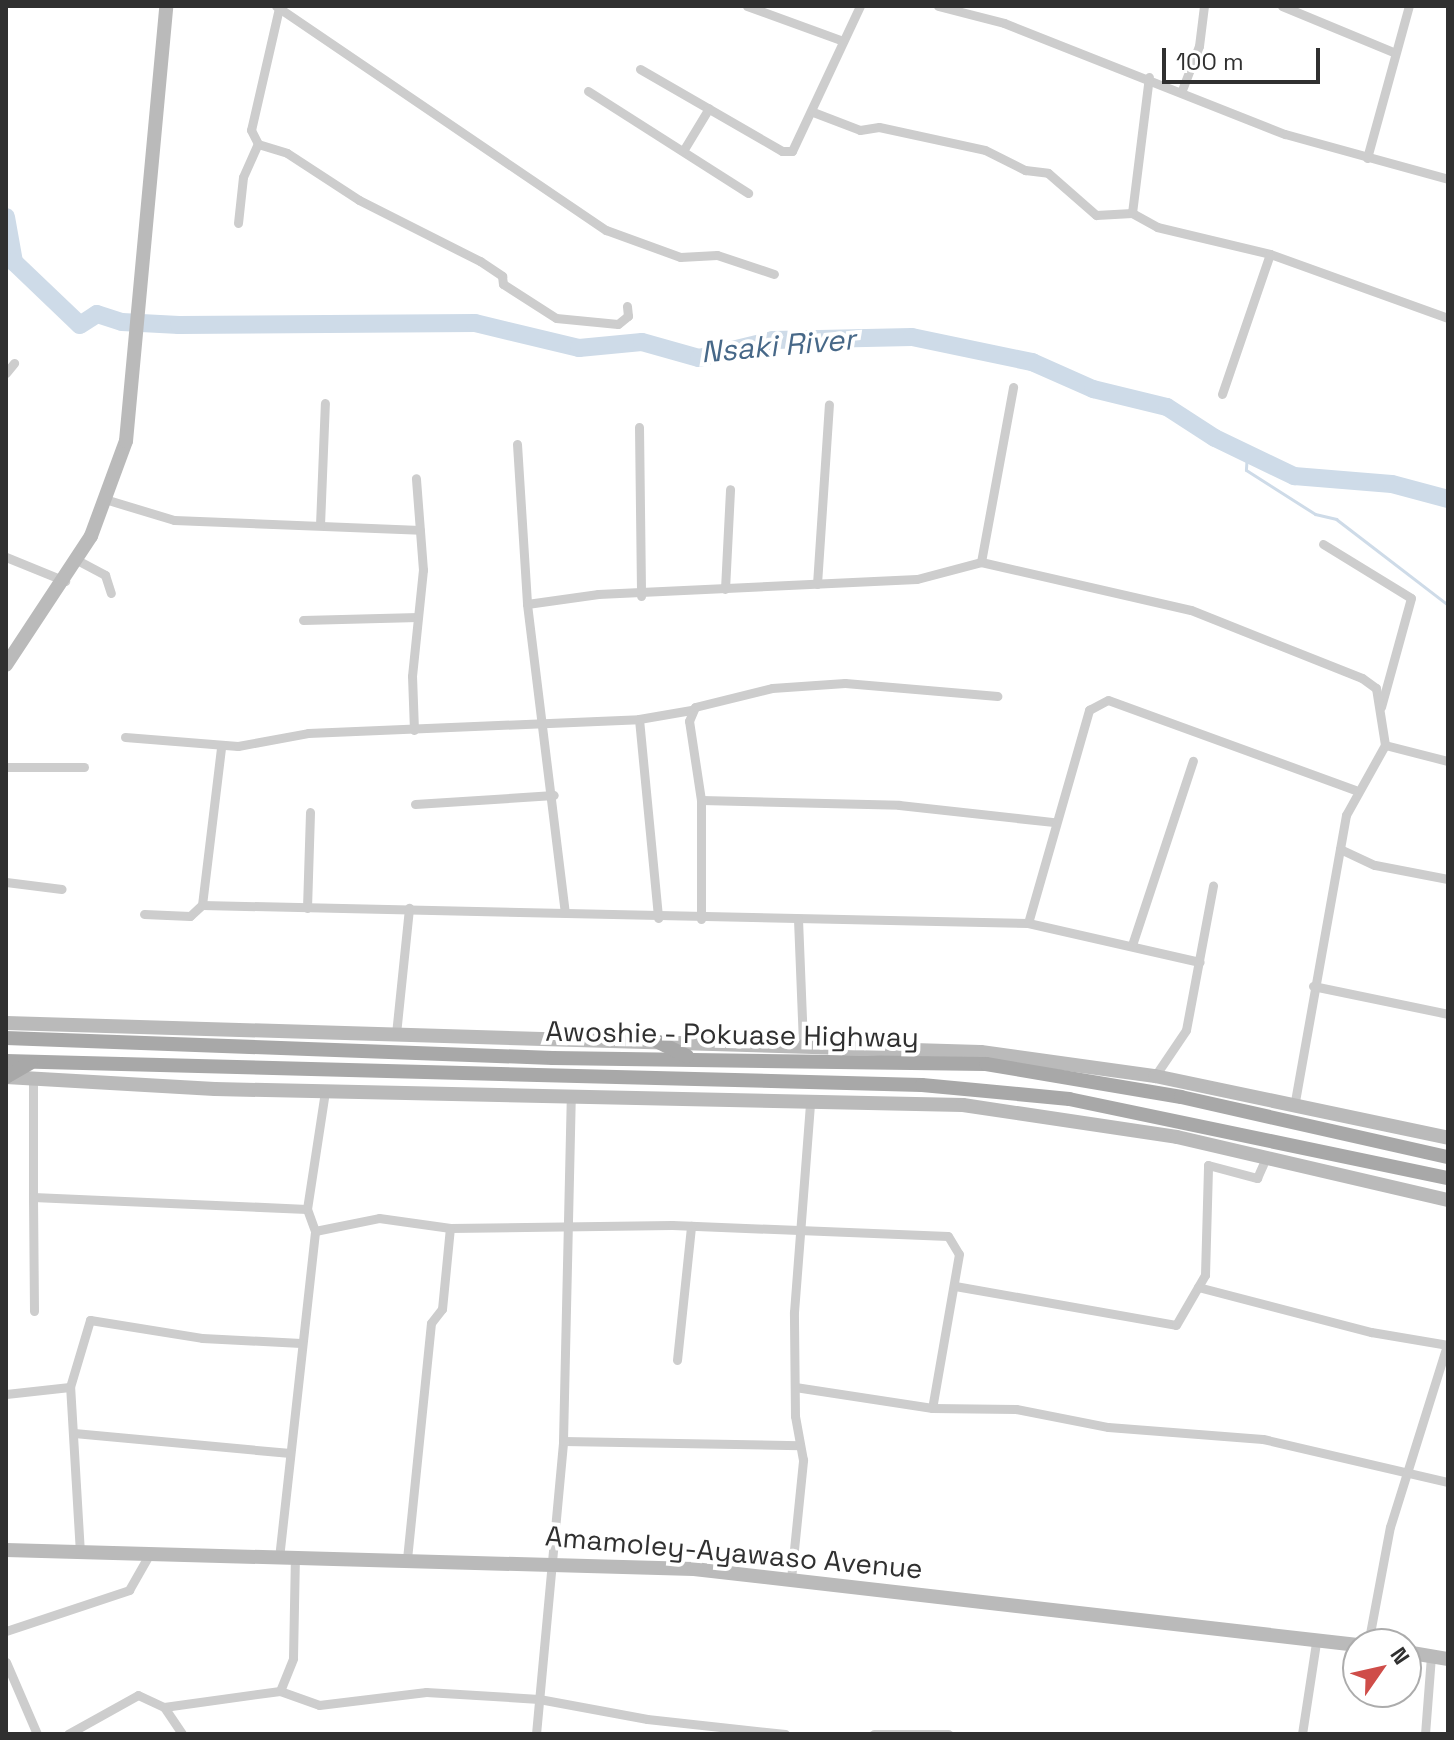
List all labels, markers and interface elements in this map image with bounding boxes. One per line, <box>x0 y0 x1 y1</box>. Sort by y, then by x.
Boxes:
scale bar <box>1166 32 1324 82</box>
text: 100 m <box>1176 46 1244 77</box>
water label: Nsaki River <box>699 321 857 371</box>
street label: Awoshie - Pokuase Highway <box>544 1014 920 1054</box>
street label: Amamoley-Ayawaso Avenue <box>544 1519 924 1585</box>
north arrow <box>1342 1628 1422 1708</box>
text: N <box>1385 1642 1416 1670</box>

